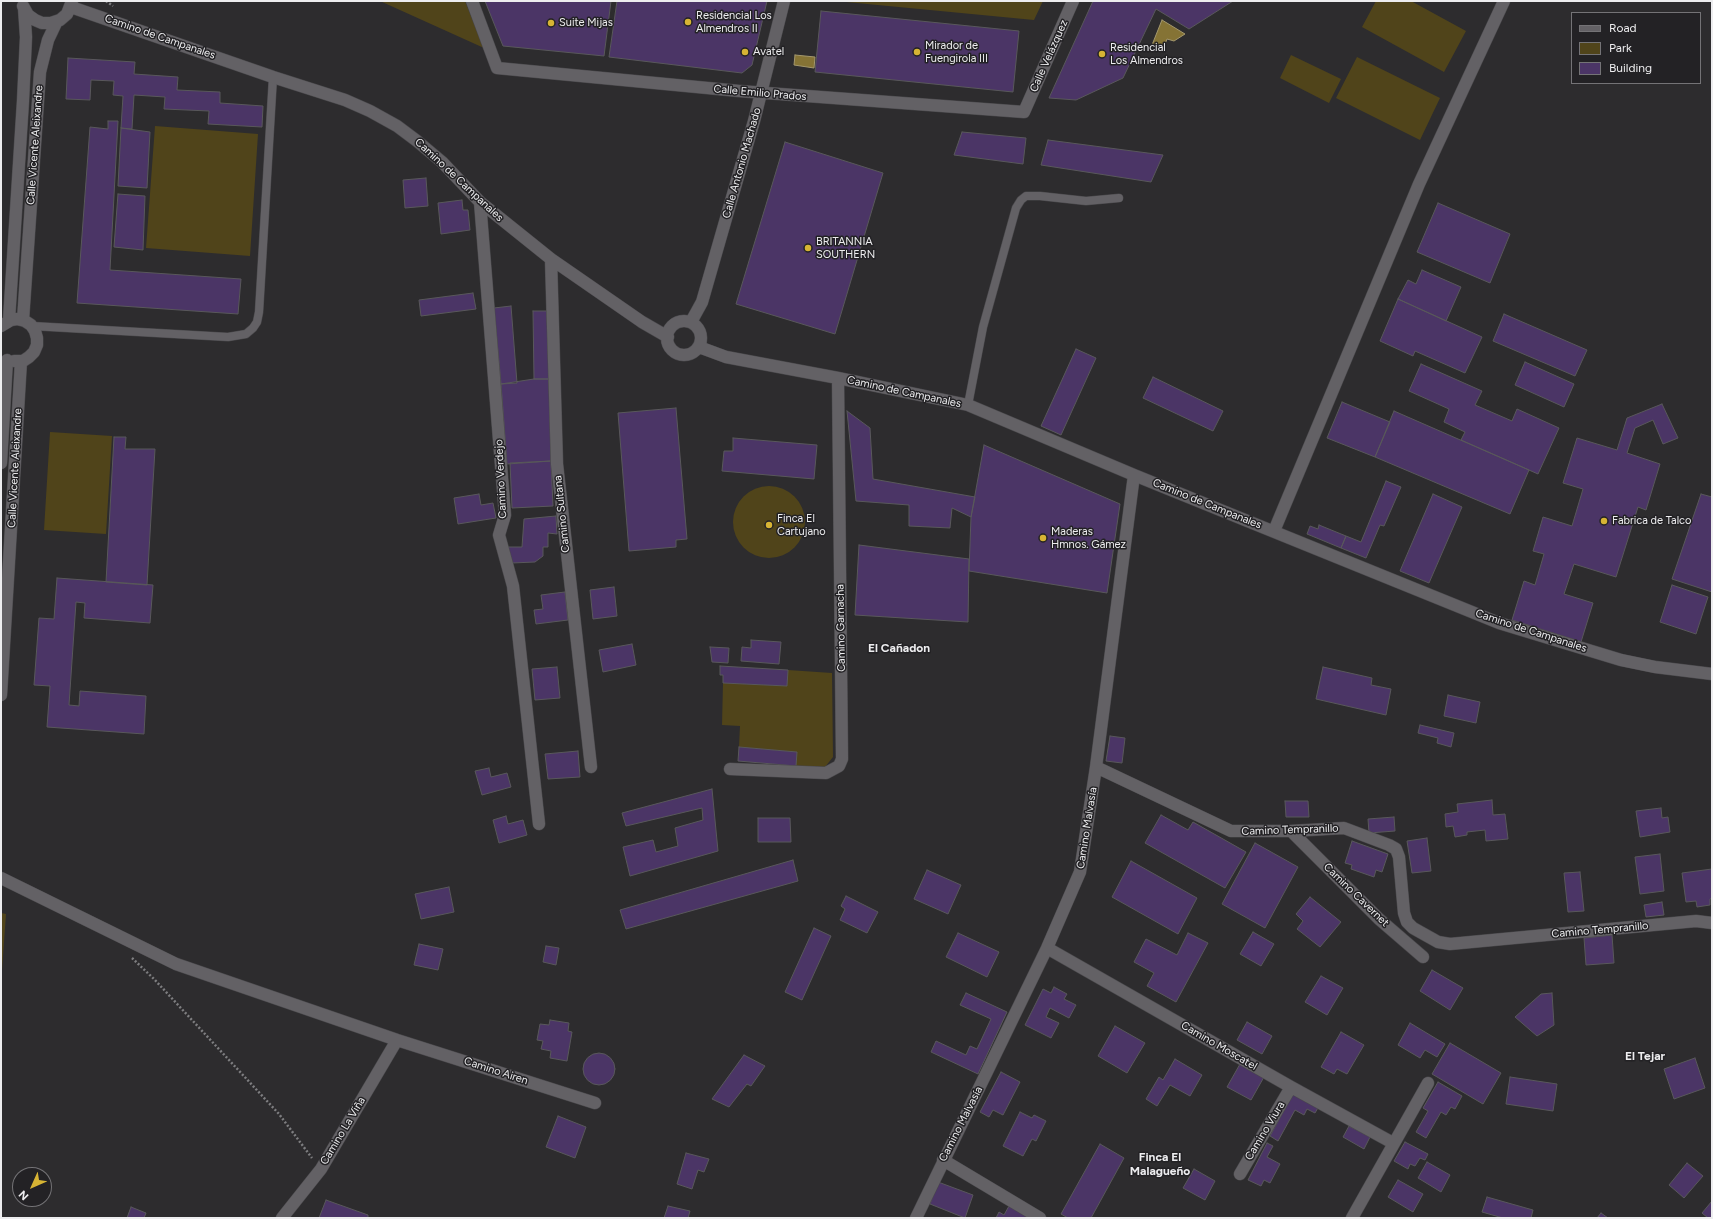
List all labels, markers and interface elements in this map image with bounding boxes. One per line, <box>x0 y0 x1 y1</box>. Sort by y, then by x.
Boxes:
place label: Residencial Los Almendros II <box>696 9 772 35</box>
street label: Camino de Campanales <box>103 12 217 62</box>
legend <box>1571 12 1701 84</box>
place label: Suite Mijas <box>559 16 613 30</box>
marker: Residencial Los Almendros II <box>683 17 693 27</box>
marker: Suite Mijas <box>546 18 556 28</box>
street label: Calle Velázquez <box>1027 18 1071 94</box>
text: Road <box>1609 21 1637 35</box>
place label: Mirador de Fuengirola III <box>925 39 988 65</box>
place label: Residencial Los Almendros <box>1110 41 1183 67</box>
text: Park <box>1609 41 1632 55</box>
place label: Avatel <box>753 45 784 59</box>
marker: Avatel <box>740 47 750 57</box>
marker: Mirador de Fuengirola III <box>912 47 922 57</box>
marker: Residencial Los Almendros <box>1097 49 1107 59</box>
text: Building <box>1609 61 1652 75</box>
street label: Calle Emilio Prados <box>713 82 807 104</box>
street label: Calle Vicente Aleixandre <box>24 85 46 205</box>
street label: Calle Antonio Machado <box>720 106 764 220</box>
street label: Camino de Campanales <box>412 136 506 224</box>
place label: BRITANNIA SOUTHERN <box>816 235 875 261</box>
marker: BRITANNIA SOUTHERN <box>803 243 813 253</box>
street label: Camino de Campanales <box>846 373 962 411</box>
street label: Calle Vicente Aleixandre <box>5 408 25 528</box>
street label: Camino Verdejo <box>492 439 510 519</box>
street label: Camino Sultana <box>551 475 573 553</box>
street label: Camino de Campanales <box>1151 476 1263 532</box>
place label: Finca El Cartujano <box>777 512 826 538</box>
place label: Fabrica de Talco <box>1612 514 1691 528</box>
marker: Fabrica de Talco <box>1599 516 1609 526</box>
marker: Finca El Cartujano <box>764 520 774 530</box>
place label: Maderas Hmnos. Gámez <box>1051 525 1126 551</box>
marker: Maderas Hmnos. Gámez <box>1038 533 1048 543</box>
street label: Camino Garnacha <box>834 584 848 672</box>
street label: Camino de Campanales <box>1474 607 1588 655</box>
district label: El Cañadon <box>868 641 930 655</box>
street label: Camino Malvasía <box>1074 786 1100 870</box>
street label: Camino Tempranillo <box>1241 822 1339 838</box>
street label: Camino Cavernet <box>1321 860 1391 930</box>
street label: Camino Tempranillo <box>1551 919 1649 941</box>
street label: Camino Moscatel <box>1179 1019 1259 1073</box>
district label: El Tejar <box>1625 1049 1665 1063</box>
street label: Camino Airen <box>462 1054 530 1088</box>
street label: Camino Malvasía <box>936 1084 986 1164</box>
street label: Camino La Viña <box>318 1095 368 1167</box>
street label: Camino Viura <box>1242 1099 1288 1163</box>
district label: Finca El Malagueño <box>1130 1150 1190 1178</box>
north arrow <box>12 1167 52 1207</box>
text: N <box>16 1188 31 1203</box>

